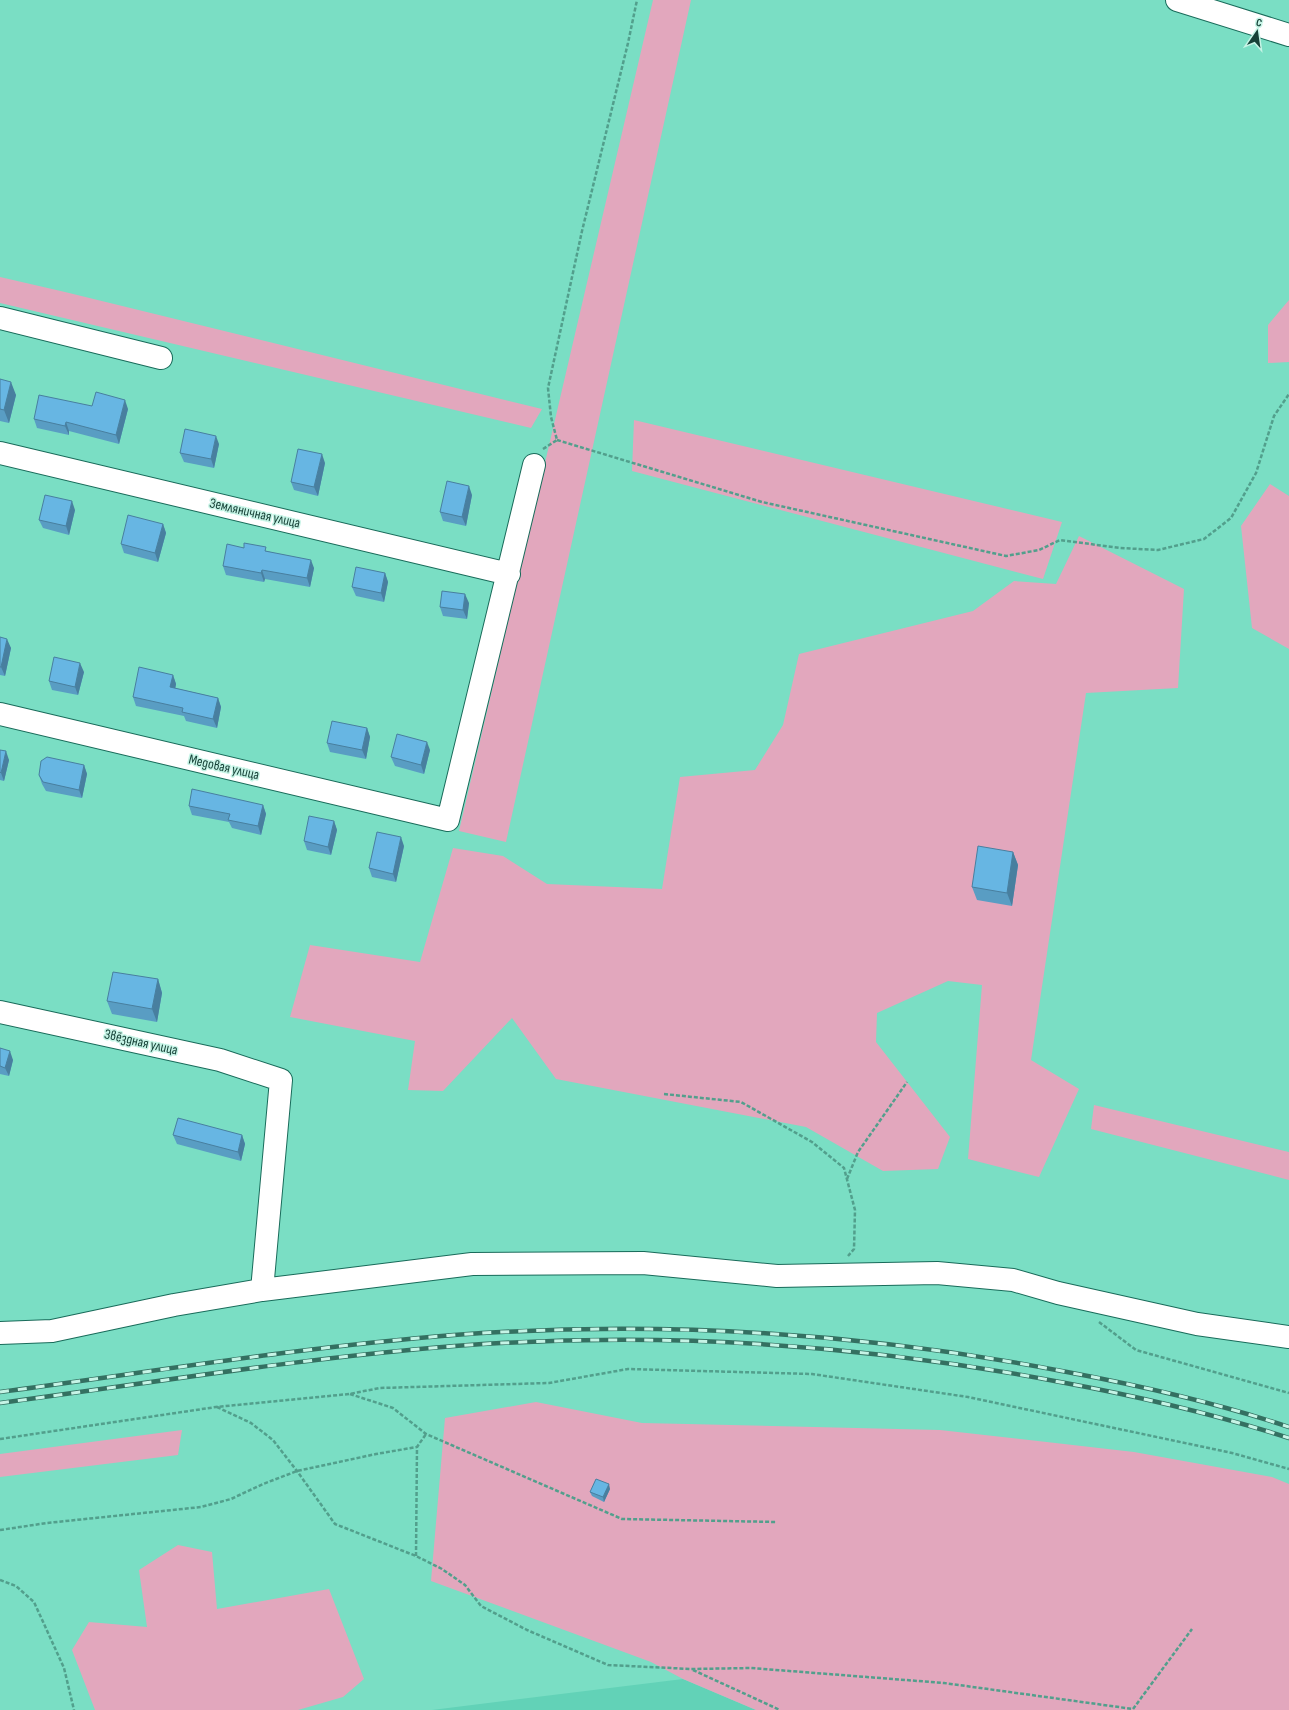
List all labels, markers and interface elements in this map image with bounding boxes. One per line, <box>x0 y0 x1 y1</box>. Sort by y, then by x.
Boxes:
north arrow <box>1237 12 1277 52</box>
text: С <box>1255 16 1264 30</box>
street label: Земляничная улица <box>208 494 302 532</box>
street label: Медовая улица <box>187 751 261 783</box>
street label: Звёздная улица <box>103 1025 179 1059</box>

